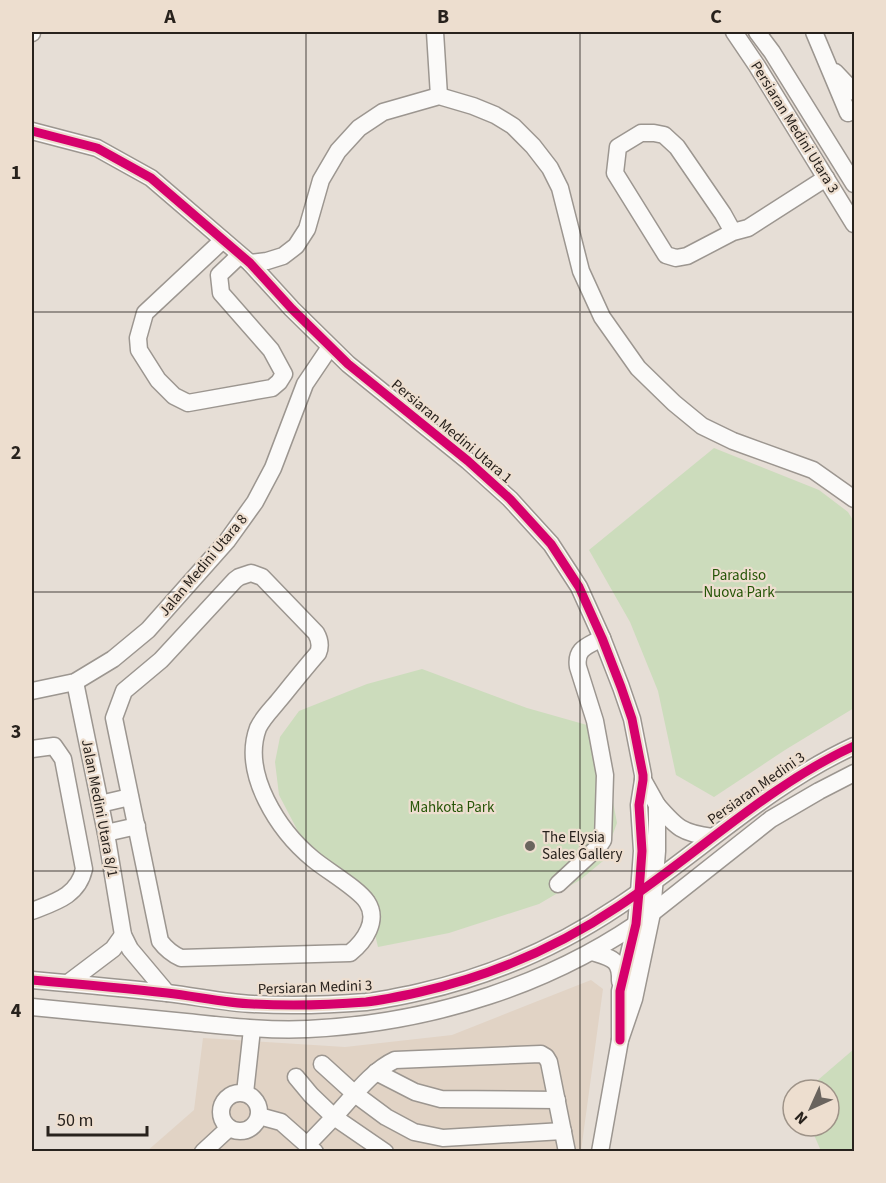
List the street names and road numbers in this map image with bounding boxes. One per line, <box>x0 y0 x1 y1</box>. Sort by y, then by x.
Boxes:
street label: Persiaran Medini Utara 3 <box>745 57 844 197</box>
street label: Persiaran Medini Utara 1 <box>387 374 517 488</box>
street label: Jalan Medini Utara 8 <box>154 510 252 621</box>
street label: Jalan Medini Utara 8/1 <box>76 737 123 879</box>
street label: Persiaran Medini 3 <box>703 747 809 830</box>
street label: Persiaran Medini 3 <box>257 975 373 1000</box>

